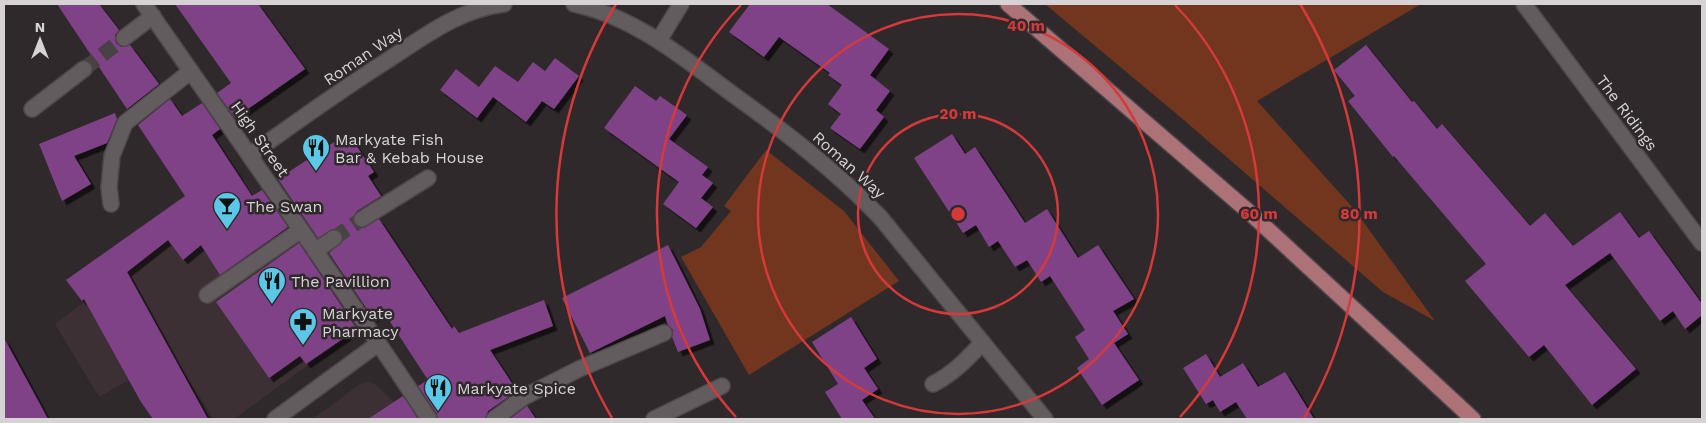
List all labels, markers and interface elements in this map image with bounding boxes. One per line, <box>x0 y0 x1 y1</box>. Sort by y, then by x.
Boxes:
north arrow <box>15 15 65 65</box>
text: 40 m <box>1007 17 1045 35</box>
text: N <box>35 19 45 35</box>
street label: Roman Way <box>320 22 407 89</box>
street label: The Ridings <box>1592 71 1662 155</box>
street label: High Street <box>227 97 293 181</box>
text: 20 m <box>939 105 977 123</box>
street label: Roman Way <box>809 128 890 203</box>
place label: Markyate Fish Bar & Kebab House <box>335 130 484 167</box>
restaurant icon: Markyate Fish Bar & Kebab House <box>301 133 331 172</box>
bar icon: The Swan <box>212 191 242 230</box>
place label: The Swan <box>246 197 322 216</box>
centre of rings <box>949 205 967 223</box>
text: 60 m <box>1240 205 1278 223</box>
text: 80 m <box>1340 205 1378 223</box>
restaurant icon: The Pavillion <box>257 266 287 305</box>
place label: The Pavillion <box>291 272 390 291</box>
place label: Markyate Pharmacy <box>322 304 399 341</box>
pharmacy icon: Markyate Pharmacy <box>288 307 318 346</box>
restaurant icon: Markyate Spice <box>423 373 453 412</box>
place label: Markyate Spice <box>457 379 576 398</box>

